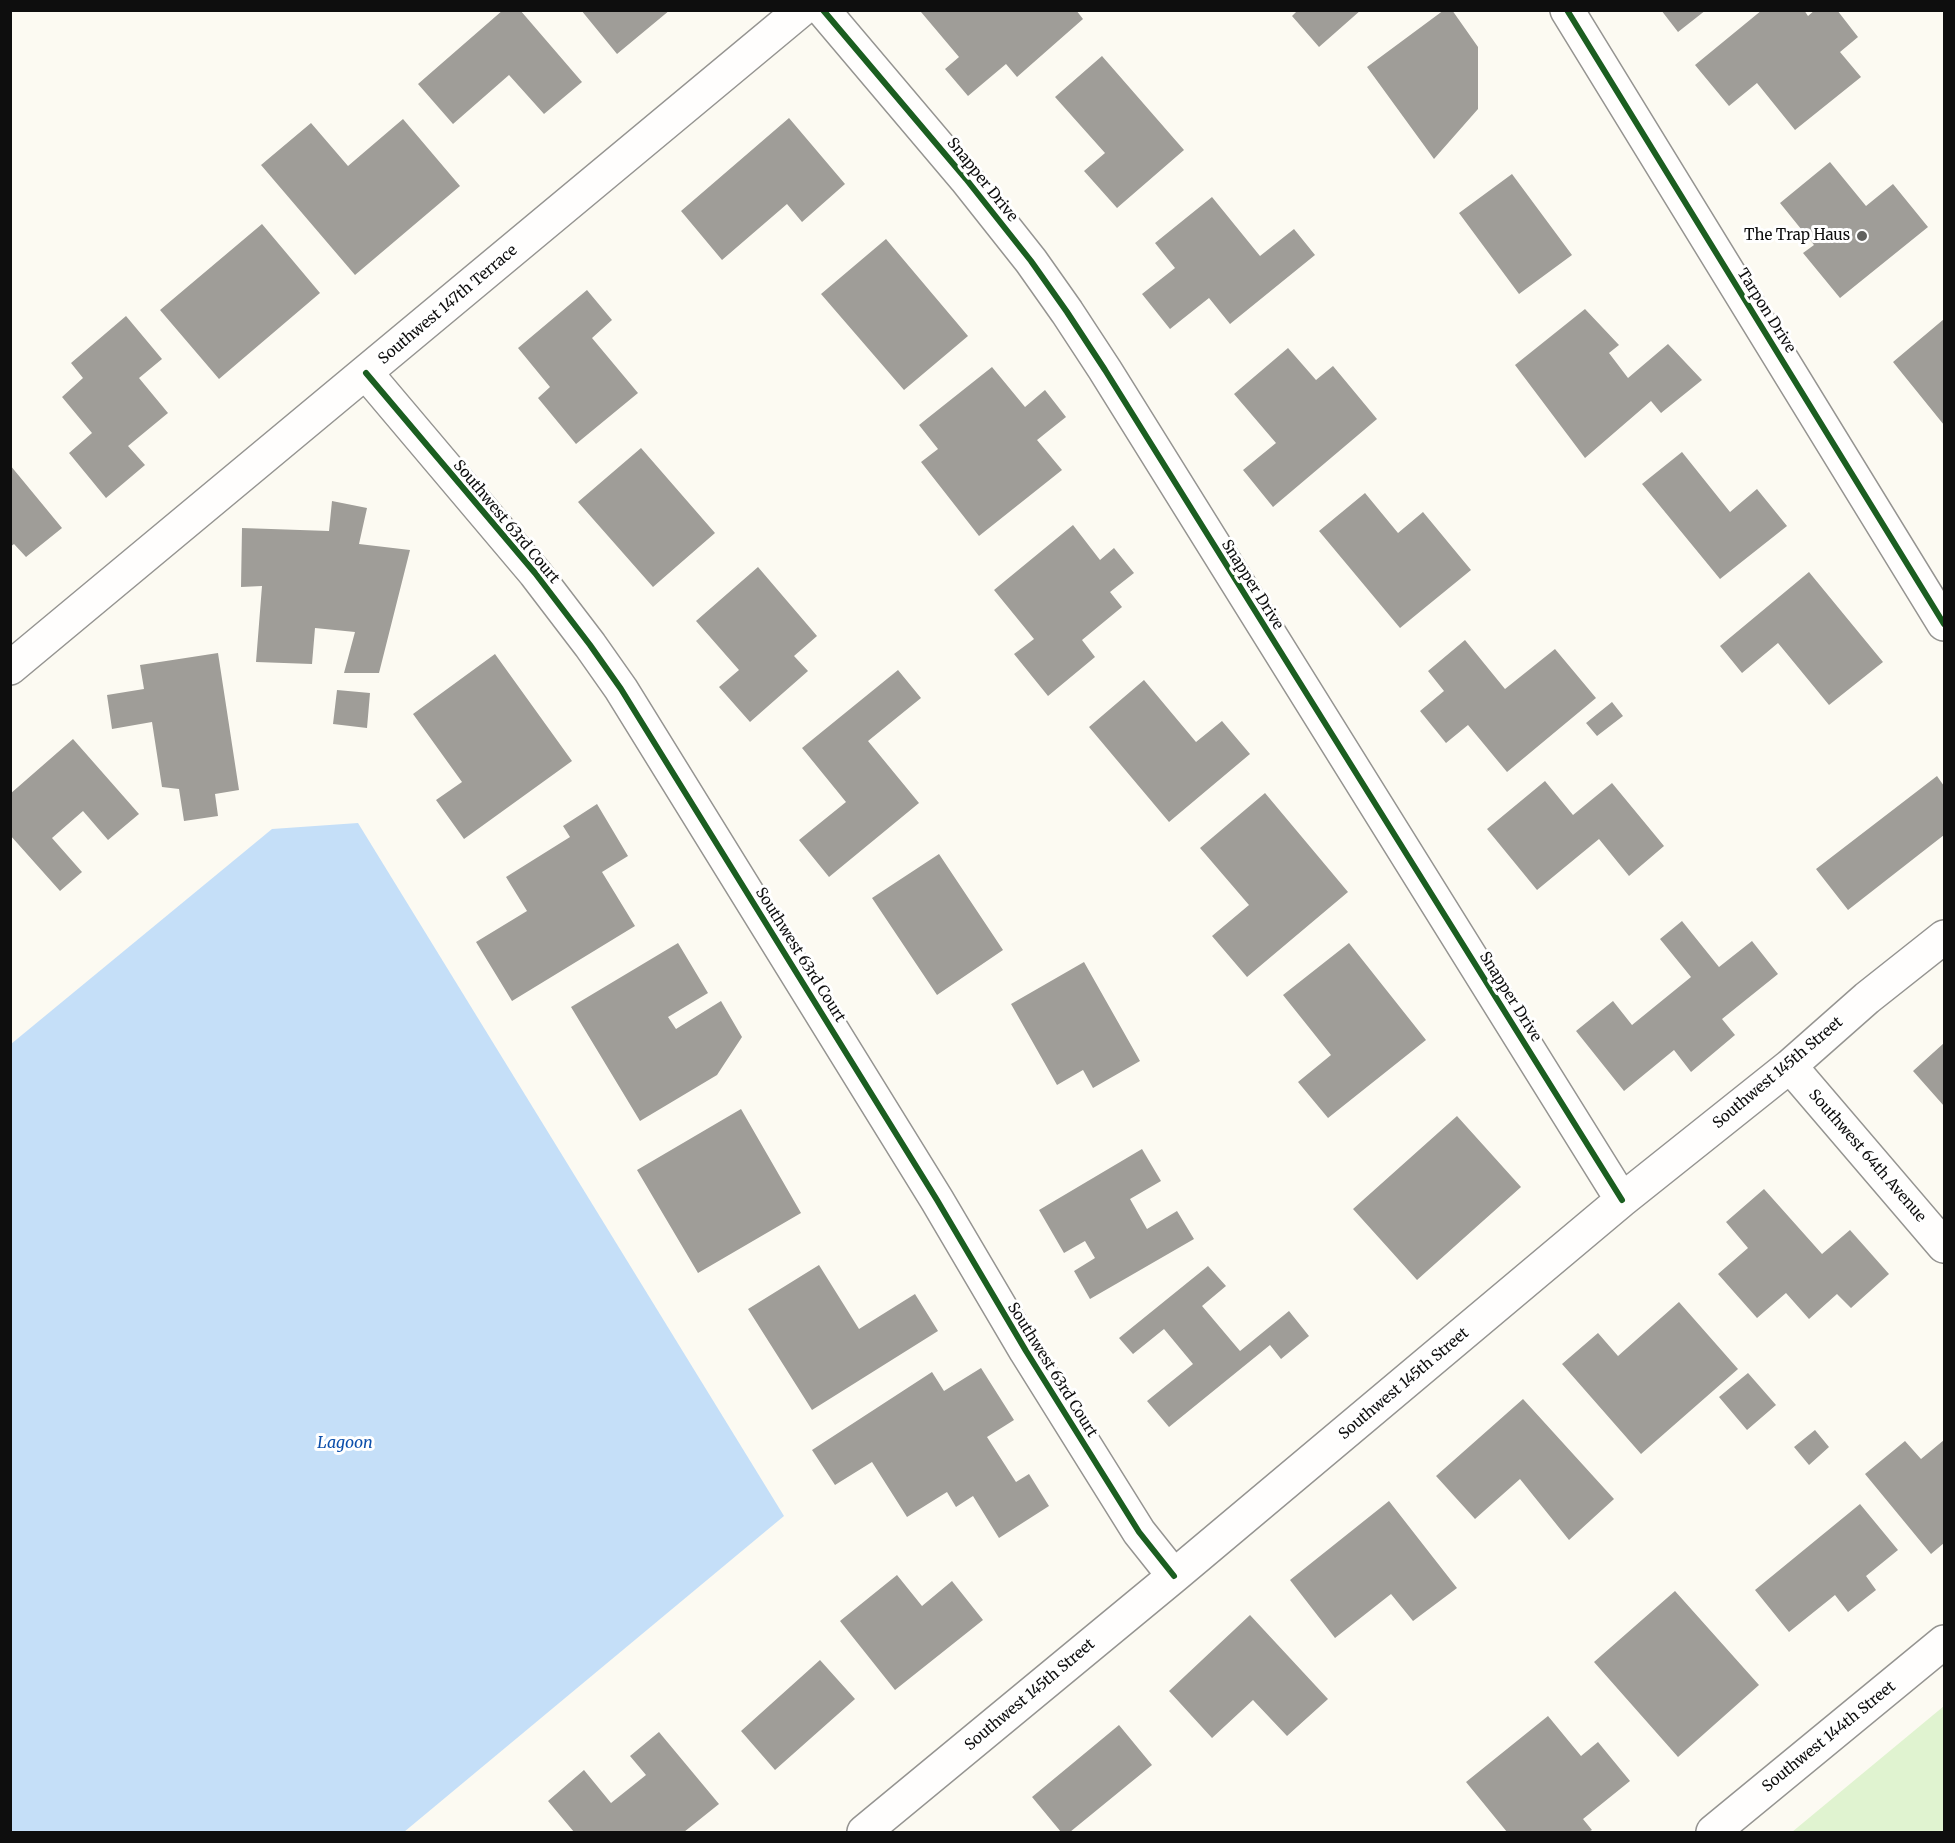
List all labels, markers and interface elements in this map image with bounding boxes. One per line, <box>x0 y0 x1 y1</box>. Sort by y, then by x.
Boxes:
street label: Snapper Drive <box>943 135 1021 225</box>
place label: The Trap Haus <box>1744 227 1850 245</box>
marker: The Trap Haus <box>1855 229 1869 243</box>
street label: Southwest 147th Terrace <box>375 242 521 368</box>
street label: Tarpon Drive <box>1733 266 1799 356</box>
street label: Southwest 63rd Court <box>449 457 563 587</box>
street label: Snapper Drive <box>1217 537 1287 633</box>
street label: Southwest 63rd Court <box>751 884 849 1026</box>
street label: Snapper Drive <box>1475 949 1545 1045</box>
street label: Southwest 145th Street <box>1709 1013 1847 1133</box>
street label: Southwest 64th Avenue <box>1805 1086 1929 1226</box>
street label: Southwest 63rd Court <box>1003 1299 1101 1441</box>
street label: Southwest 145th Street <box>1335 1324 1473 1444</box>
water label: Lagoon <box>317 1433 373 1453</box>
street label: Southwest 145th Street <box>961 1635 1099 1755</box>
street label: Southwest 144th Street <box>1759 1678 1899 1796</box>

